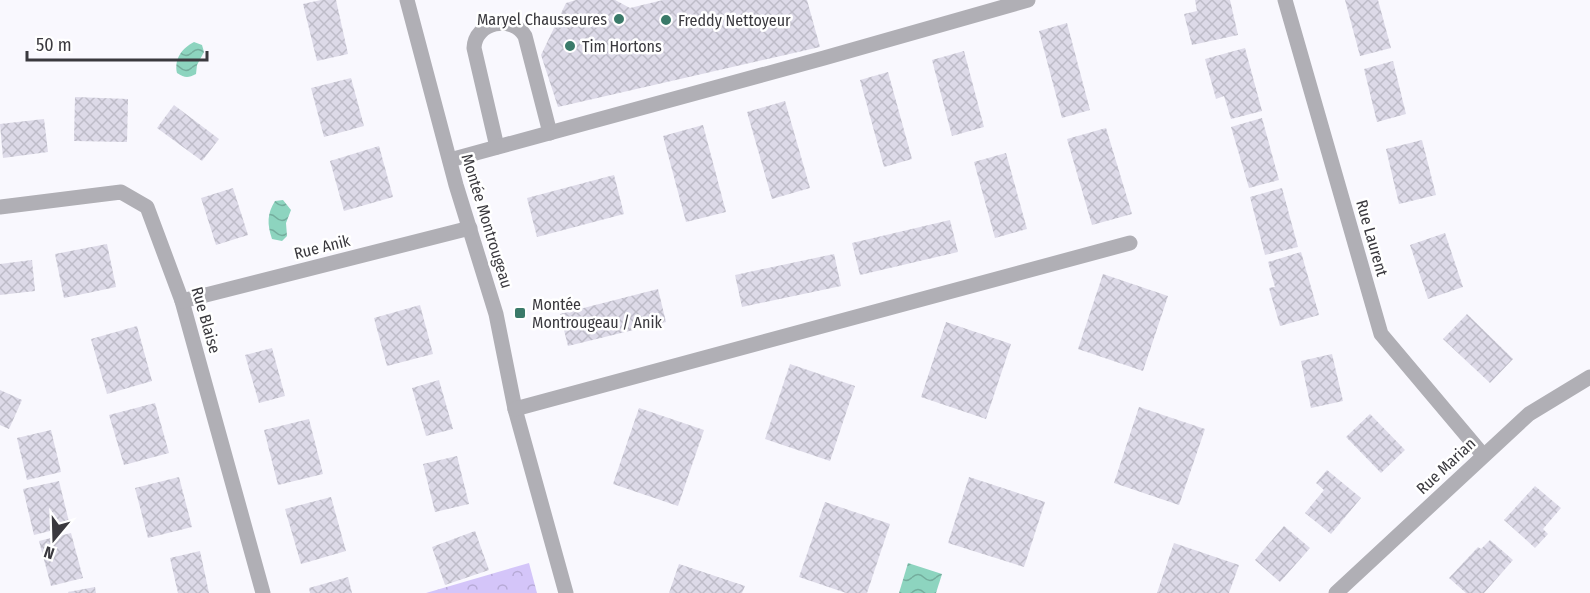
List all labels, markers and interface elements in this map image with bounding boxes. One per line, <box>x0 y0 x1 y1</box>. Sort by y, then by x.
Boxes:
place label: Maryel Chausseures <box>477 10 607 29</box>
place label: Freddy Nettoyeur <box>678 11 791 30</box>
marker: Maryel Chausseures <box>612 12 626 26</box>
marker: Freddy Nettoyeur <box>659 13 673 27</box>
scale bar <box>27 24 207 62</box>
text: 50 m <box>36 34 72 56</box>
place label: Tim Hortons <box>582 37 662 56</box>
marker: Tim Hortons <box>563 39 577 53</box>
street label: Montée Montrougeau <box>458 152 516 290</box>
street label: Rue Laurent <box>1352 198 1392 279</box>
street label: Rue Anik <box>292 231 353 263</box>
street label: Rue Blaise <box>187 285 225 356</box>
place label: Montée Montrougeau / Anik <box>532 295 662 332</box>
marker: Montée Montrougeau / Anik <box>513 306 527 320</box>
street label: Rue Marian <box>1413 434 1479 498</box>
north arrow <box>24 509 84 569</box>
text: N <box>42 542 57 563</box>

